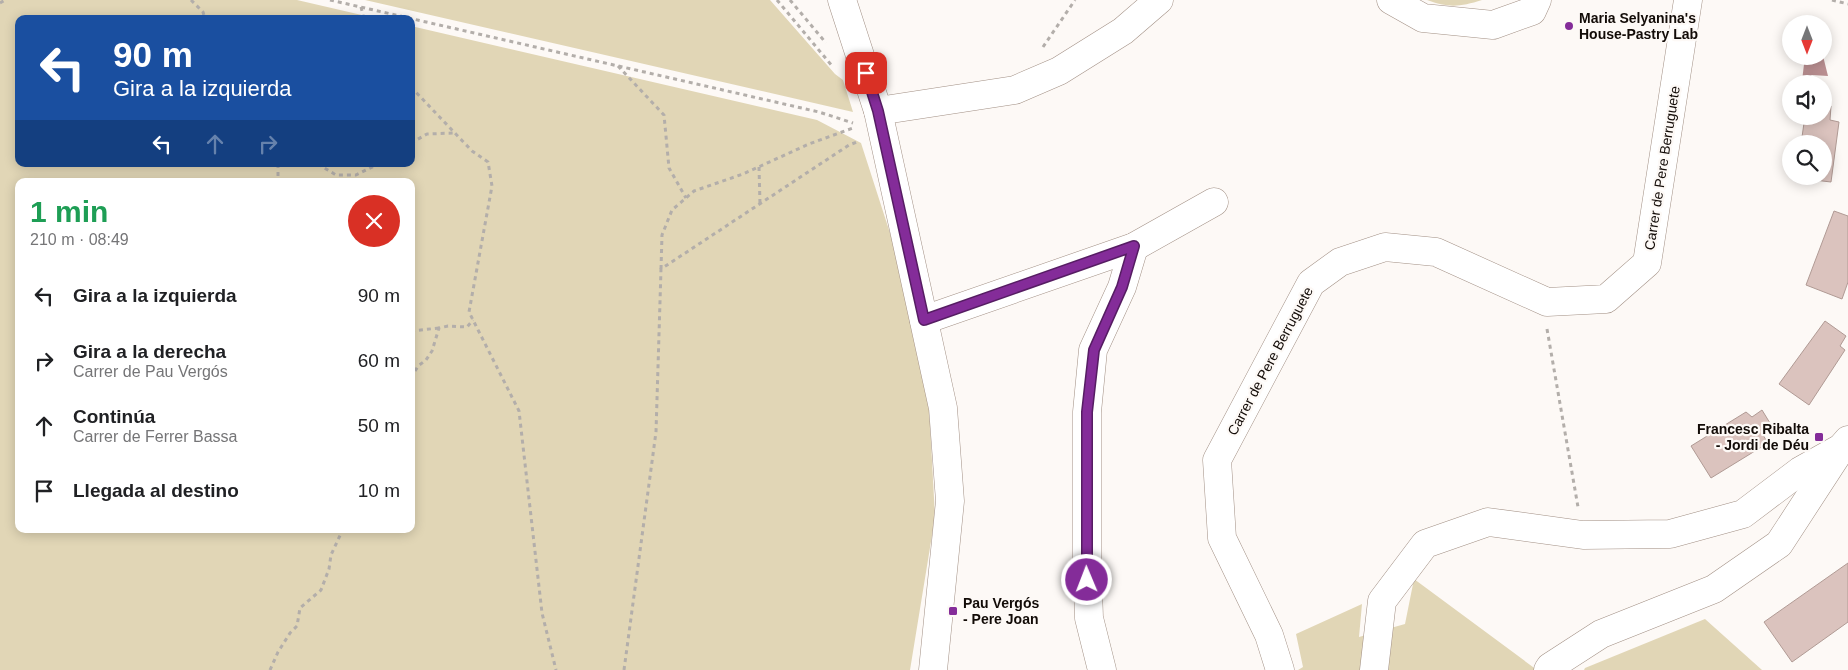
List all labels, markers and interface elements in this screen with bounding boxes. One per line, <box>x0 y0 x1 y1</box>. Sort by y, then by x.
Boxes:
place label: Maria Selyanina's House-Pastry Lab <box>1579 10 1698 42</box>
north arrow <box>1782 15 1832 65</box>
map controls <box>1782 15 1832 185</box>
marker: Maria Selyanina's House-Pastry Lab <box>1563 20 1575 32</box>
icon: left <box>30 35 95 100</box>
text: 90 m <box>113 35 193 74</box>
pin <box>845 52 887 94</box>
icon: arrive <box>852 59 880 87</box>
button: sound <box>1782 75 1832 125</box>
text: Gira a la izquierda <box>113 76 292 101</box>
street label: Carrer de Pere Berruguete <box>1641 85 1683 251</box>
icon: left <box>148 130 176 158</box>
icon: ahead <box>201 130 229 158</box>
icon: right <box>254 130 282 158</box>
button: search <box>1782 135 1832 185</box>
text: 1 min <box>30 195 108 228</box>
button: close <box>348 195 400 247</box>
text: 210 m · 08:49 <box>30 231 129 248</box>
icon: left <box>30 282 58 310</box>
street label: Carrer de Pere Berruguete <box>1224 284 1316 438</box>
text: Gira a la izquierda <box>73 285 237 306</box>
text: 90 m <box>358 285 400 306</box>
text: Gira a la derecha <box>73 341 226 362</box>
icon: right <box>30 347 58 375</box>
text: 60 m <box>358 350 400 371</box>
text: Carrer de Pau Vergós <box>73 363 228 380</box>
text: Continúa <box>73 406 155 427</box>
icon: ahead <box>30 412 58 440</box>
text: 50 m <box>358 415 400 436</box>
place label: Francesc Ribalta - Jordi de Déu <box>1697 421 1809 453</box>
text: Carrer de Ferrer Bassa <box>73 428 238 445</box>
marker: Francesc Ribalta - Jordi de Déu <box>1813 431 1825 443</box>
icon: arrive <box>30 477 58 505</box>
text: Llegada al destino <box>73 480 239 501</box>
text: 10 m <box>358 480 400 501</box>
position arrow <box>1060 553 1112 605</box>
place label: Pau Vergós - Pere Joan <box>963 595 1039 627</box>
marker: Pau Vergós - Pere Joan <box>947 605 959 617</box>

